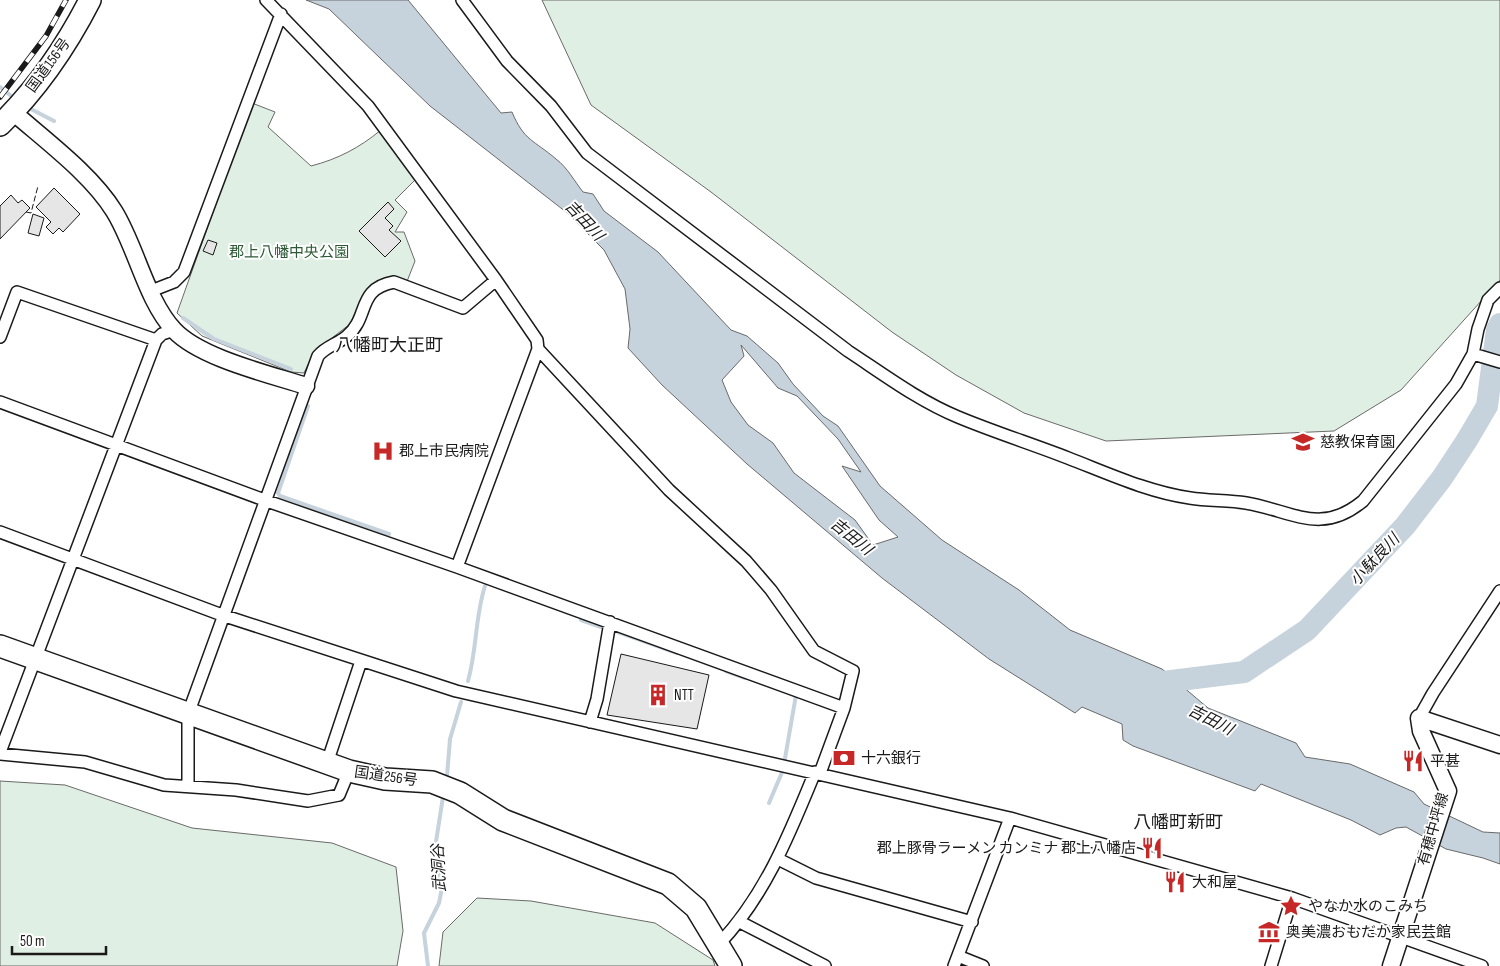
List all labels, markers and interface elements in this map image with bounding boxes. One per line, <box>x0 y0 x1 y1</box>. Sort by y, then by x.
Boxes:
street label: 国道156号 <box>22 34 75 96</box>
water label: 吉田川 <box>561 197 609 247</box>
park label: 郡上八幡中央公園 <box>229 243 349 262</box>
district label: 八幡町大正町 <box>335 335 443 356</box>
school or university icon: 慈教保育園 <box>1290 429 1316 455</box>
place label: 慈教保育園 <box>1320 433 1395 452</box>
hospital icon: 郡上市民病院 <box>370 438 396 464</box>
place label: 郡上市民病院 <box>399 442 489 461</box>
water label: 吉田川 <box>826 515 877 561</box>
water label: 小駄良川 <box>1346 529 1405 590</box>
building icon: NTT <box>645 682 671 708</box>
place label: NTT <box>674 686 694 705</box>
water label: 吉田川 <box>1185 701 1238 741</box>
bank icon: 十六銀行 <box>831 745 857 771</box>
restaurant icon: 平甚 <box>1400 748 1426 774</box>
place label: 十六銀行 <box>861 749 921 768</box>
place label: 平甚 <box>1430 752 1460 771</box>
street label: 国道256号 <box>353 763 419 790</box>
street label: 有穂中坪線 <box>1414 790 1453 868</box>
district label: 八幡町新町 <box>1133 812 1223 833</box>
restaurant icon: 郡上豚骨ラーメン カンミナ 郡上八幡店 <box>1139 835 1165 861</box>
place label: 郡上豚骨ラーメン カンミナ 郡上八幡店 <box>877 839 1136 858</box>
water label: 武洞谷 <box>429 841 450 892</box>
restaurant icon: 大和屋 <box>1162 869 1188 895</box>
place label: 大和屋 <box>1192 873 1237 892</box>
place icon: やなか水のこみち <box>1278 893 1304 919</box>
place label: やなか水のこみち <box>1308 897 1428 916</box>
museum icon: 奥美濃おもだか家民芸館 <box>1256 919 1282 945</box>
place label: 奥美濃おもだか家民芸館 <box>1286 923 1451 942</box>
scale bar <box>12 924 106 956</box>
text: 50 m <box>20 932 45 951</box>

